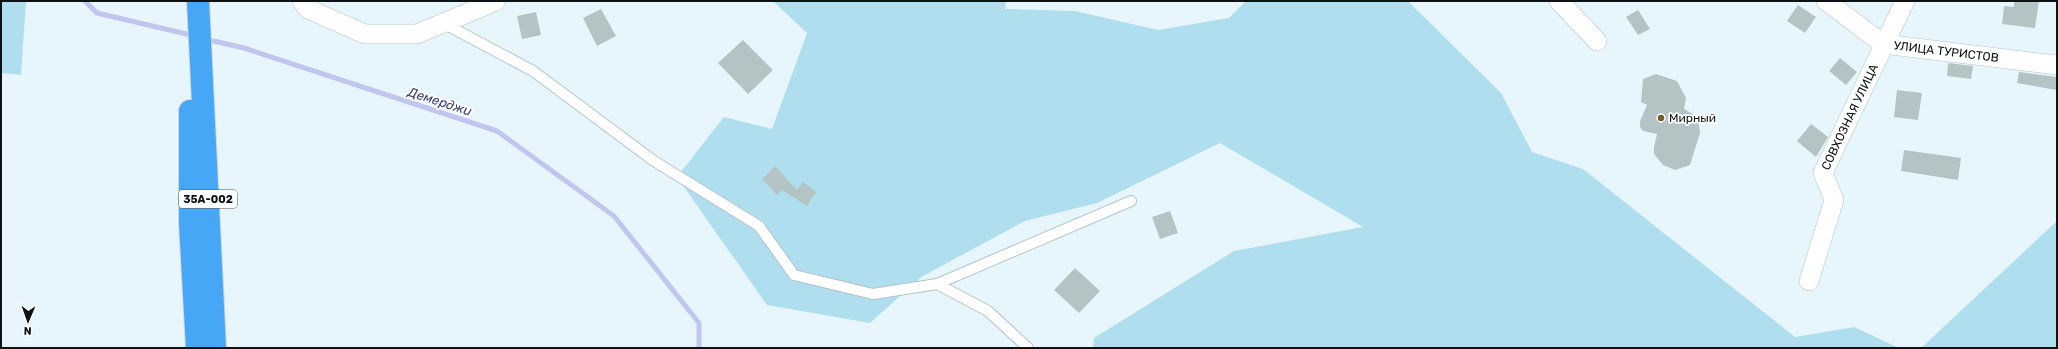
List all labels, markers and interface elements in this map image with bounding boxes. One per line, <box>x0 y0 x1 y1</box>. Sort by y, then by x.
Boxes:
street label: УЛИЦА ТУРИСТОВ <box>1893 38 1999 65</box>
street label: СОВХОЗНАЯ УЛИЦА <box>1818 62 1881 172</box>
water label: Демерджи <box>405 84 474 119</box>
place label: Мирный <box>1669 111 1716 125</box>
marker: Мирный <box>1656 113 1666 123</box>
road number: 35А-002 <box>179 190 237 208</box>
north arrow <box>8 301 48 341</box>
text: N <box>23 324 32 337</box>

